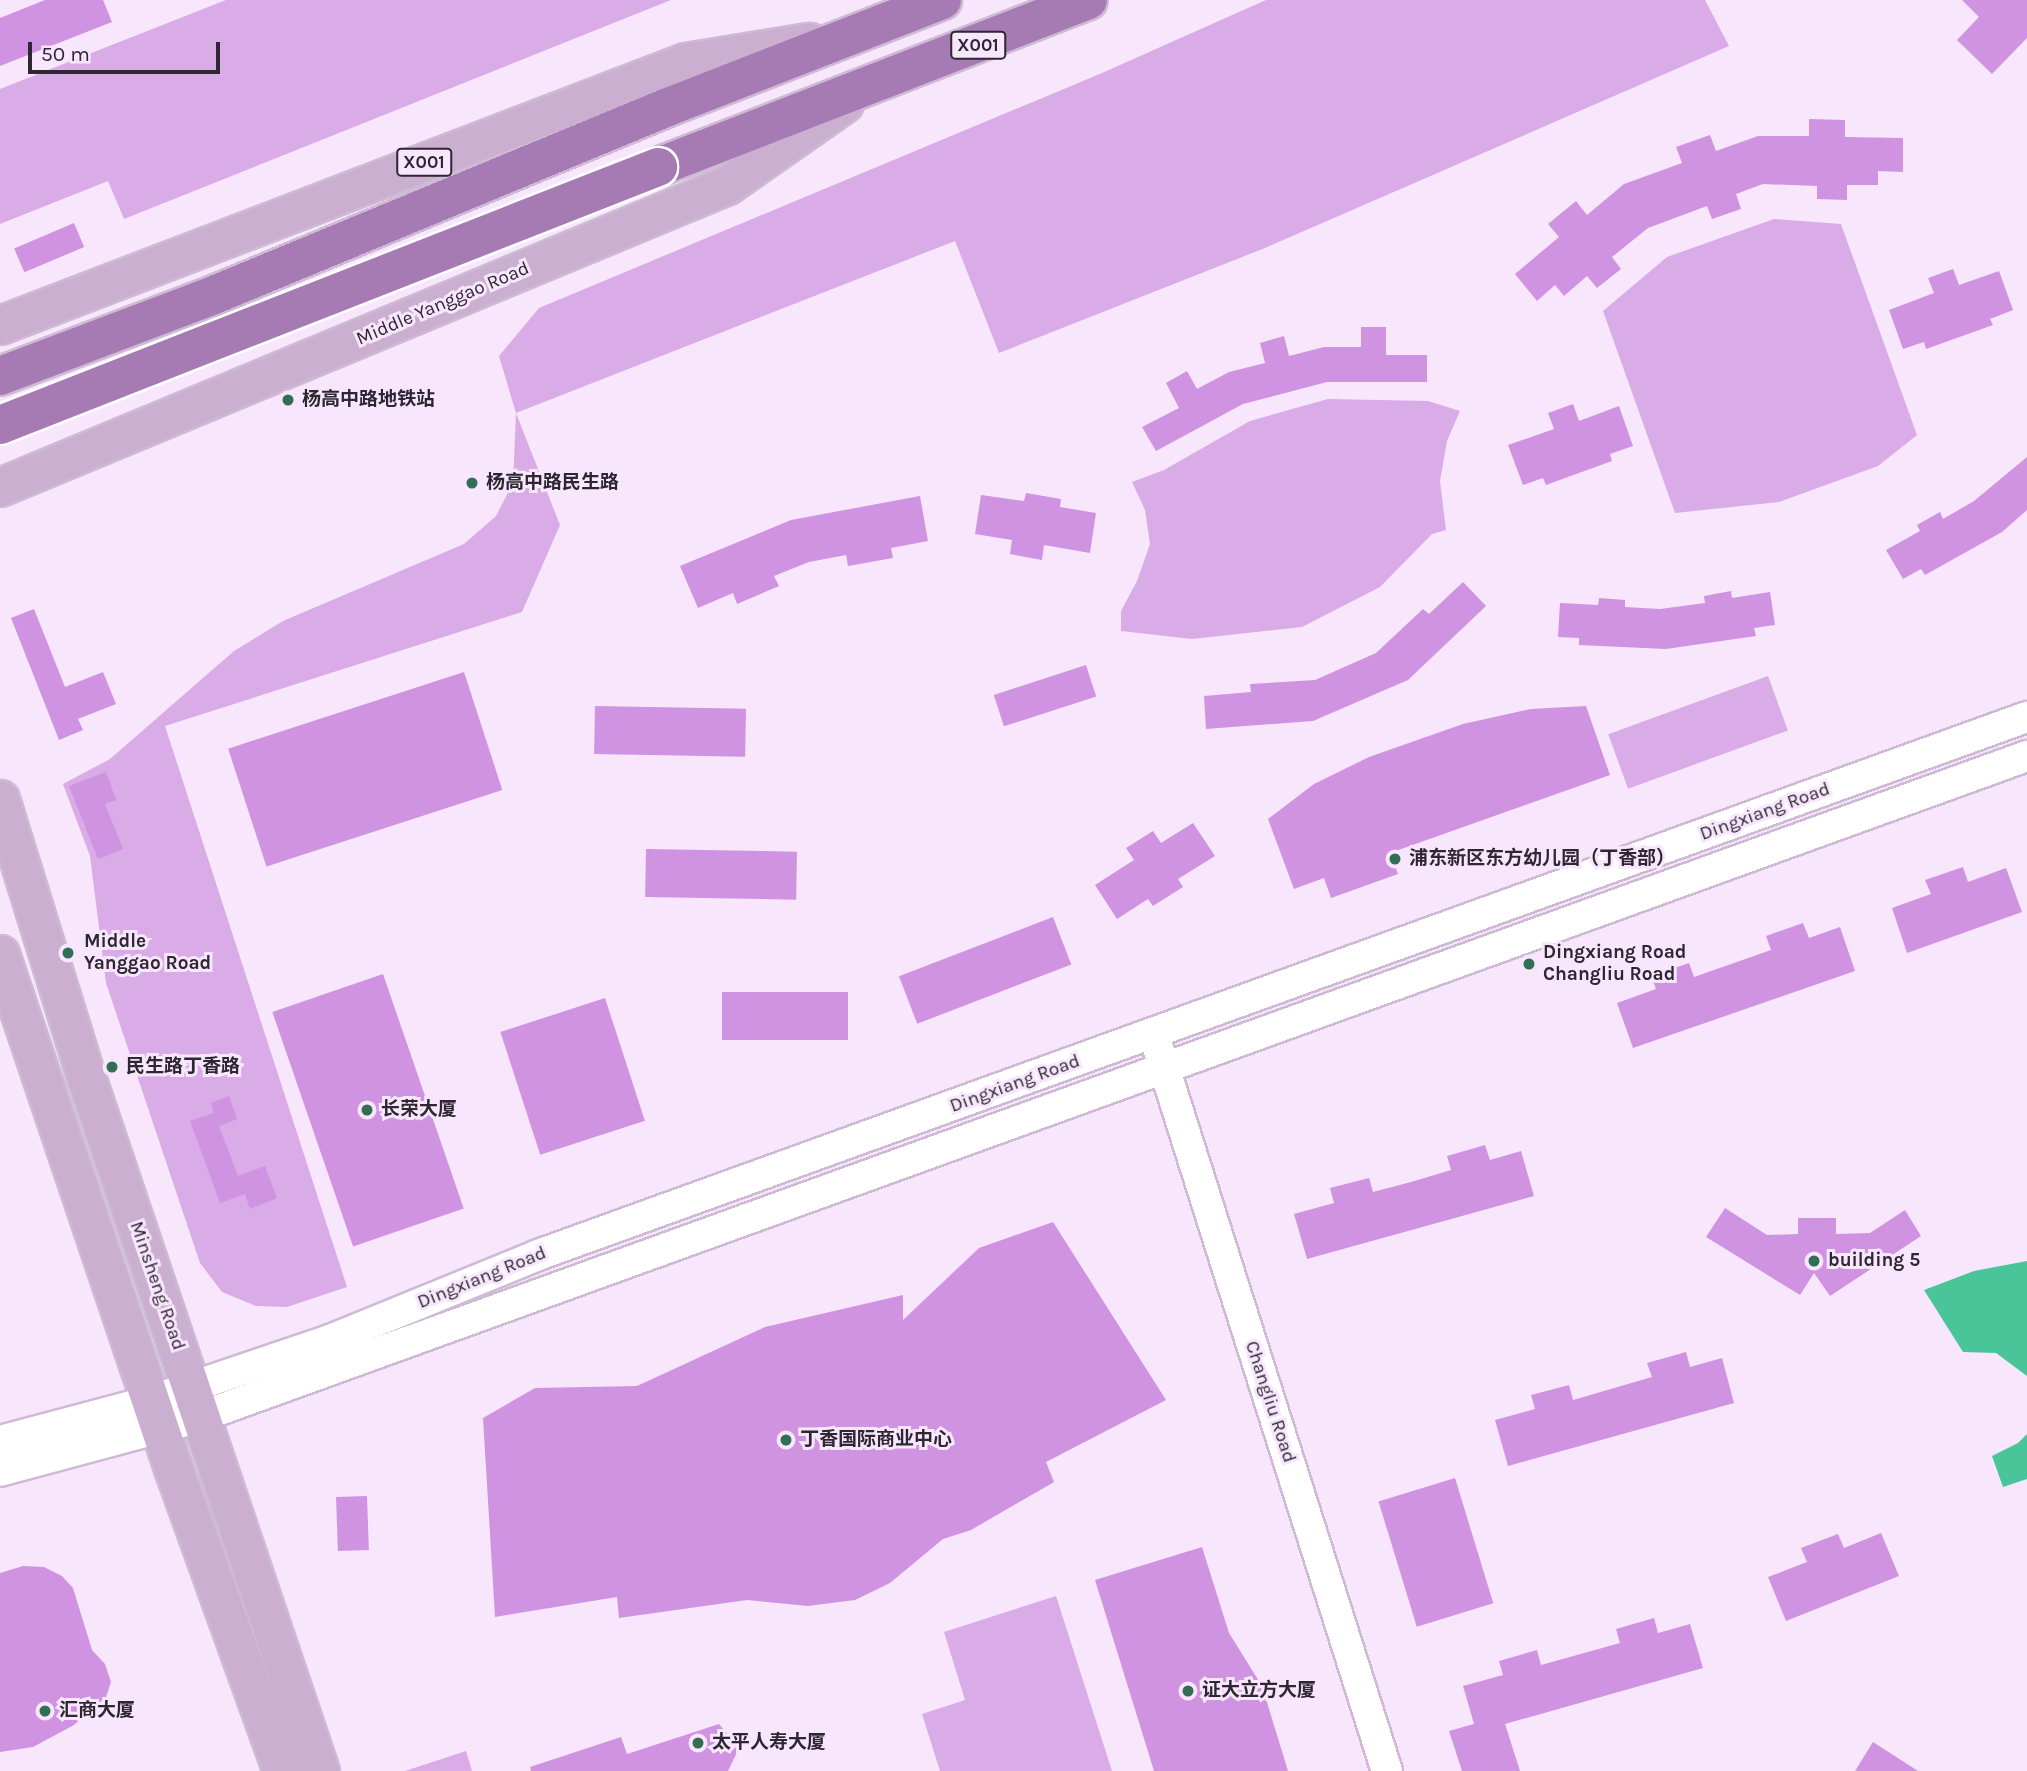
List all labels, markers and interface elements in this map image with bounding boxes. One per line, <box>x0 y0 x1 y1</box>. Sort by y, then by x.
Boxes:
scale bar <box>32 28 224 72</box>
road number: X001 <box>950 31 1006 60</box>
text: 50 m <box>41 42 90 66</box>
road number: X001 <box>396 148 452 176</box>
street label: Middle Yanggao Road <box>353 257 533 351</box>
place label: 杨高中路地铁站 <box>302 389 435 411</box>
marker: 杨高中路地铁站 <box>280 392 296 408</box>
place label: 杨高中路民生路 <box>486 472 619 494</box>
marker: 杨高中路民生路 <box>464 475 480 491</box>
street label: Dingxiang Road <box>1697 778 1833 846</box>
place label: 浦东新区东方幼儿园（丁香部） <box>1409 848 1675 870</box>
marker: 浦东新区东方幼儿园（丁香部） <box>1387 851 1403 867</box>
place label: Middle Yanggao Road <box>84 931 211 975</box>
place label: Dingxiang Road Changliu Road <box>1543 942 1686 986</box>
marker: Middle Yanggao Road <box>58 943 78 963</box>
marker: Dingxiang Road Changliu Road <box>1521 956 1537 972</box>
street label: Dingxiang Road <box>947 1050 1083 1118</box>
place label: 民生路丁香路 <box>126 1056 240 1078</box>
marker: 民生路丁香路 <box>104 1059 120 1075</box>
place label: 长荣大厦 <box>381 1099 457 1121</box>
marker: 长荣大厦 <box>359 1102 375 1118</box>
street label: Minsheng Road <box>124 1219 190 1353</box>
street label: Dingxiang Road <box>414 1242 550 1314</box>
place label: building 5 <box>1828 1250 1920 1272</box>
marker: building 5 <box>1806 1253 1822 1269</box>
street label: Changliu Road <box>1240 1338 1300 1466</box>
place label: 丁香国际商业中心 <box>800 1429 952 1451</box>
marker: 丁香国际商业中心 <box>778 1432 794 1448</box>
place label: 证大立方大厦 <box>1202 1680 1316 1702</box>
marker: 证大立方大厦 <box>1180 1683 1196 1699</box>
place label: 汇商大厦 <box>59 1700 135 1722</box>
marker: 汇商大厦 <box>37 1703 53 1719</box>
place label: 太平人寿大厦 <box>712 1732 826 1754</box>
marker: 太平人寿大厦 <box>690 1735 706 1751</box>

